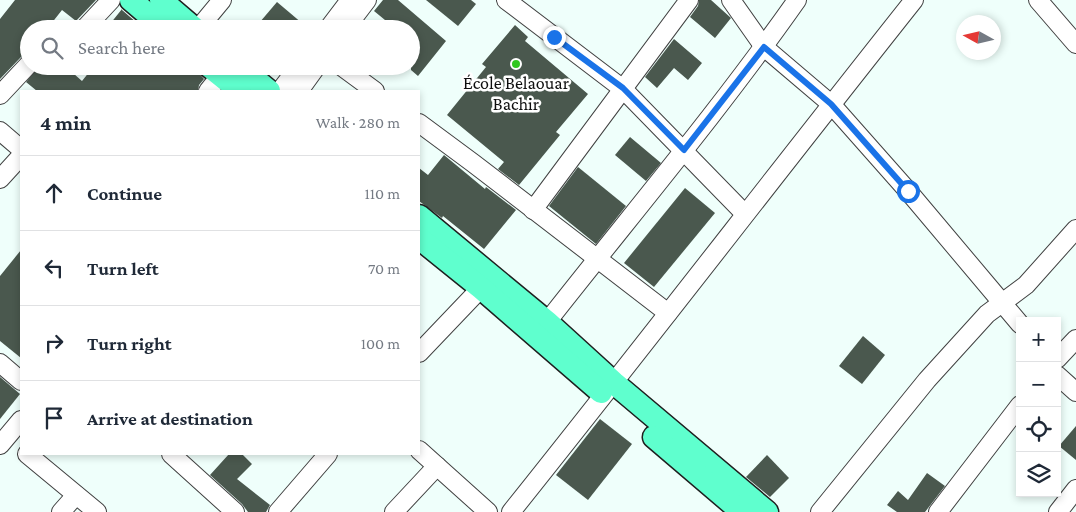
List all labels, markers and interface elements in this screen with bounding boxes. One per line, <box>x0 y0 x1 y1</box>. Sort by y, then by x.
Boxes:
north arrow <box>956 15 1001 60</box>
search box <box>20 20 420 75</box>
route end <box>543 26 566 49</box>
icon: search <box>38 34 66 62</box>
text: Search here <box>78 37 165 58</box>
marker: École Belaouar Bachir <box>510 58 522 70</box>
place label: École Belaouar Bachir <box>463 73 570 114</box>
text: 4 min <box>40 111 91 135</box>
text: Walk · 280 m <box>316 114 400 131</box>
icon: ahead <box>40 179 68 207</box>
route start <box>897 180 920 203</box>
text: Continue <box>87 183 162 204</box>
text: 110 m <box>364 185 400 202</box>
icon: left <box>40 254 68 282</box>
text: Turn left <box>87 258 159 279</box>
text: 70 m <box>368 260 400 277</box>
map controls <box>1016 317 1061 497</box>
button: + <box>1016 317 1061 362</box>
icon: right <box>40 329 68 357</box>
text: Turn right <box>87 333 172 354</box>
text: 100 m <box>361 335 400 352</box>
button: − <box>1016 362 1061 407</box>
icon: arrive <box>40 404 68 432</box>
button: locate <box>1016 407 1061 452</box>
text: Arrive at destination <box>87 408 253 429</box>
button: layers <box>1016 452 1061 497</box>

